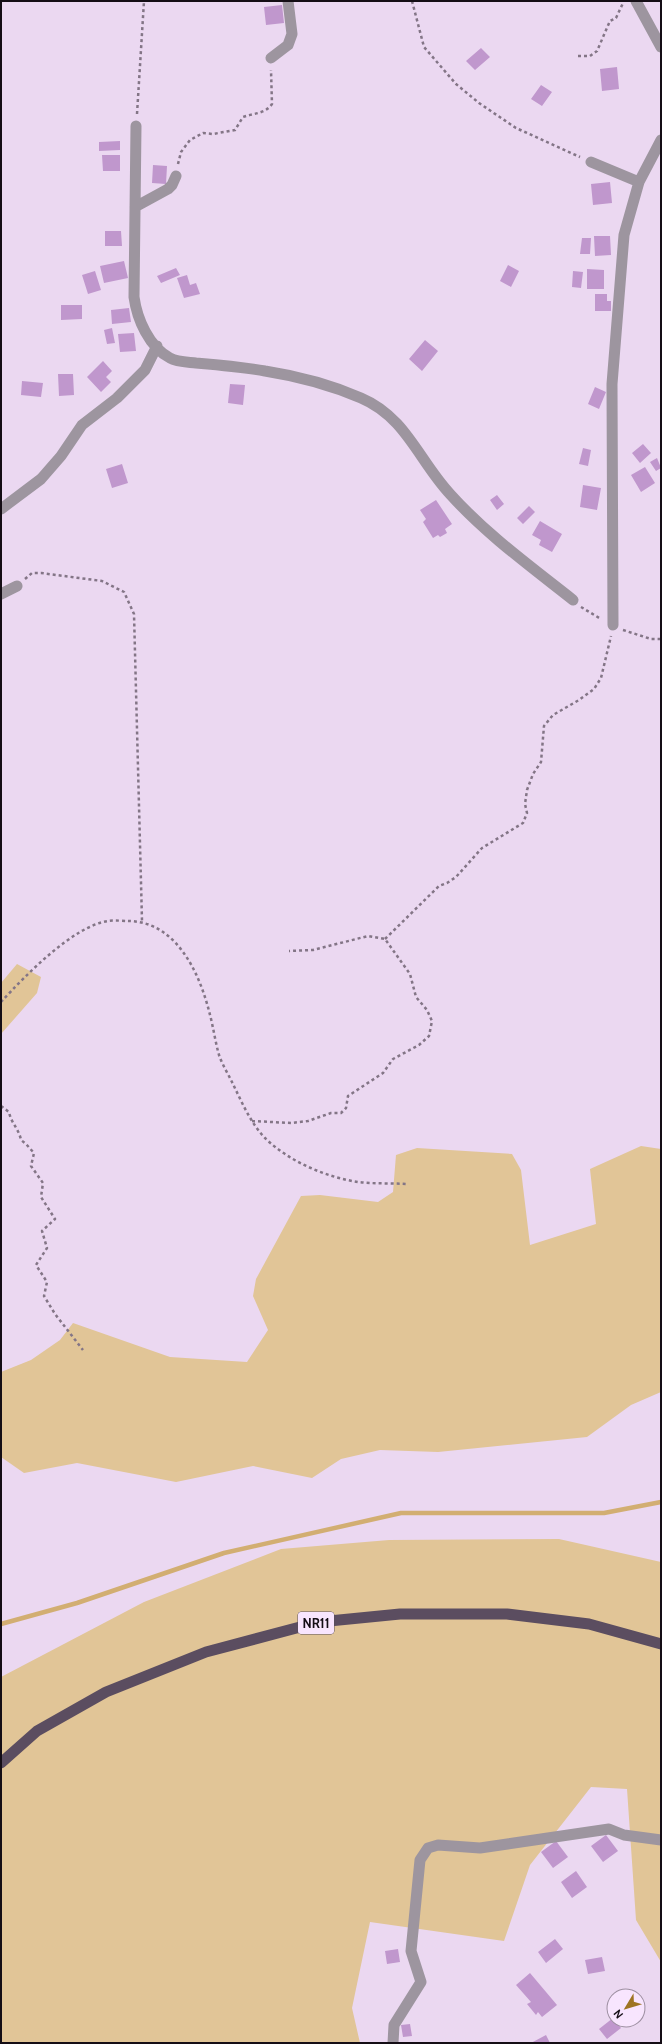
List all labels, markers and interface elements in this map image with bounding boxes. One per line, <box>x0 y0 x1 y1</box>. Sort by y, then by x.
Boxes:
road number: NR11 <box>298 1612 334 1634</box>
north arrow <box>606 1988 646 2028</box>
text: N <box>610 2007 626 2022</box>

